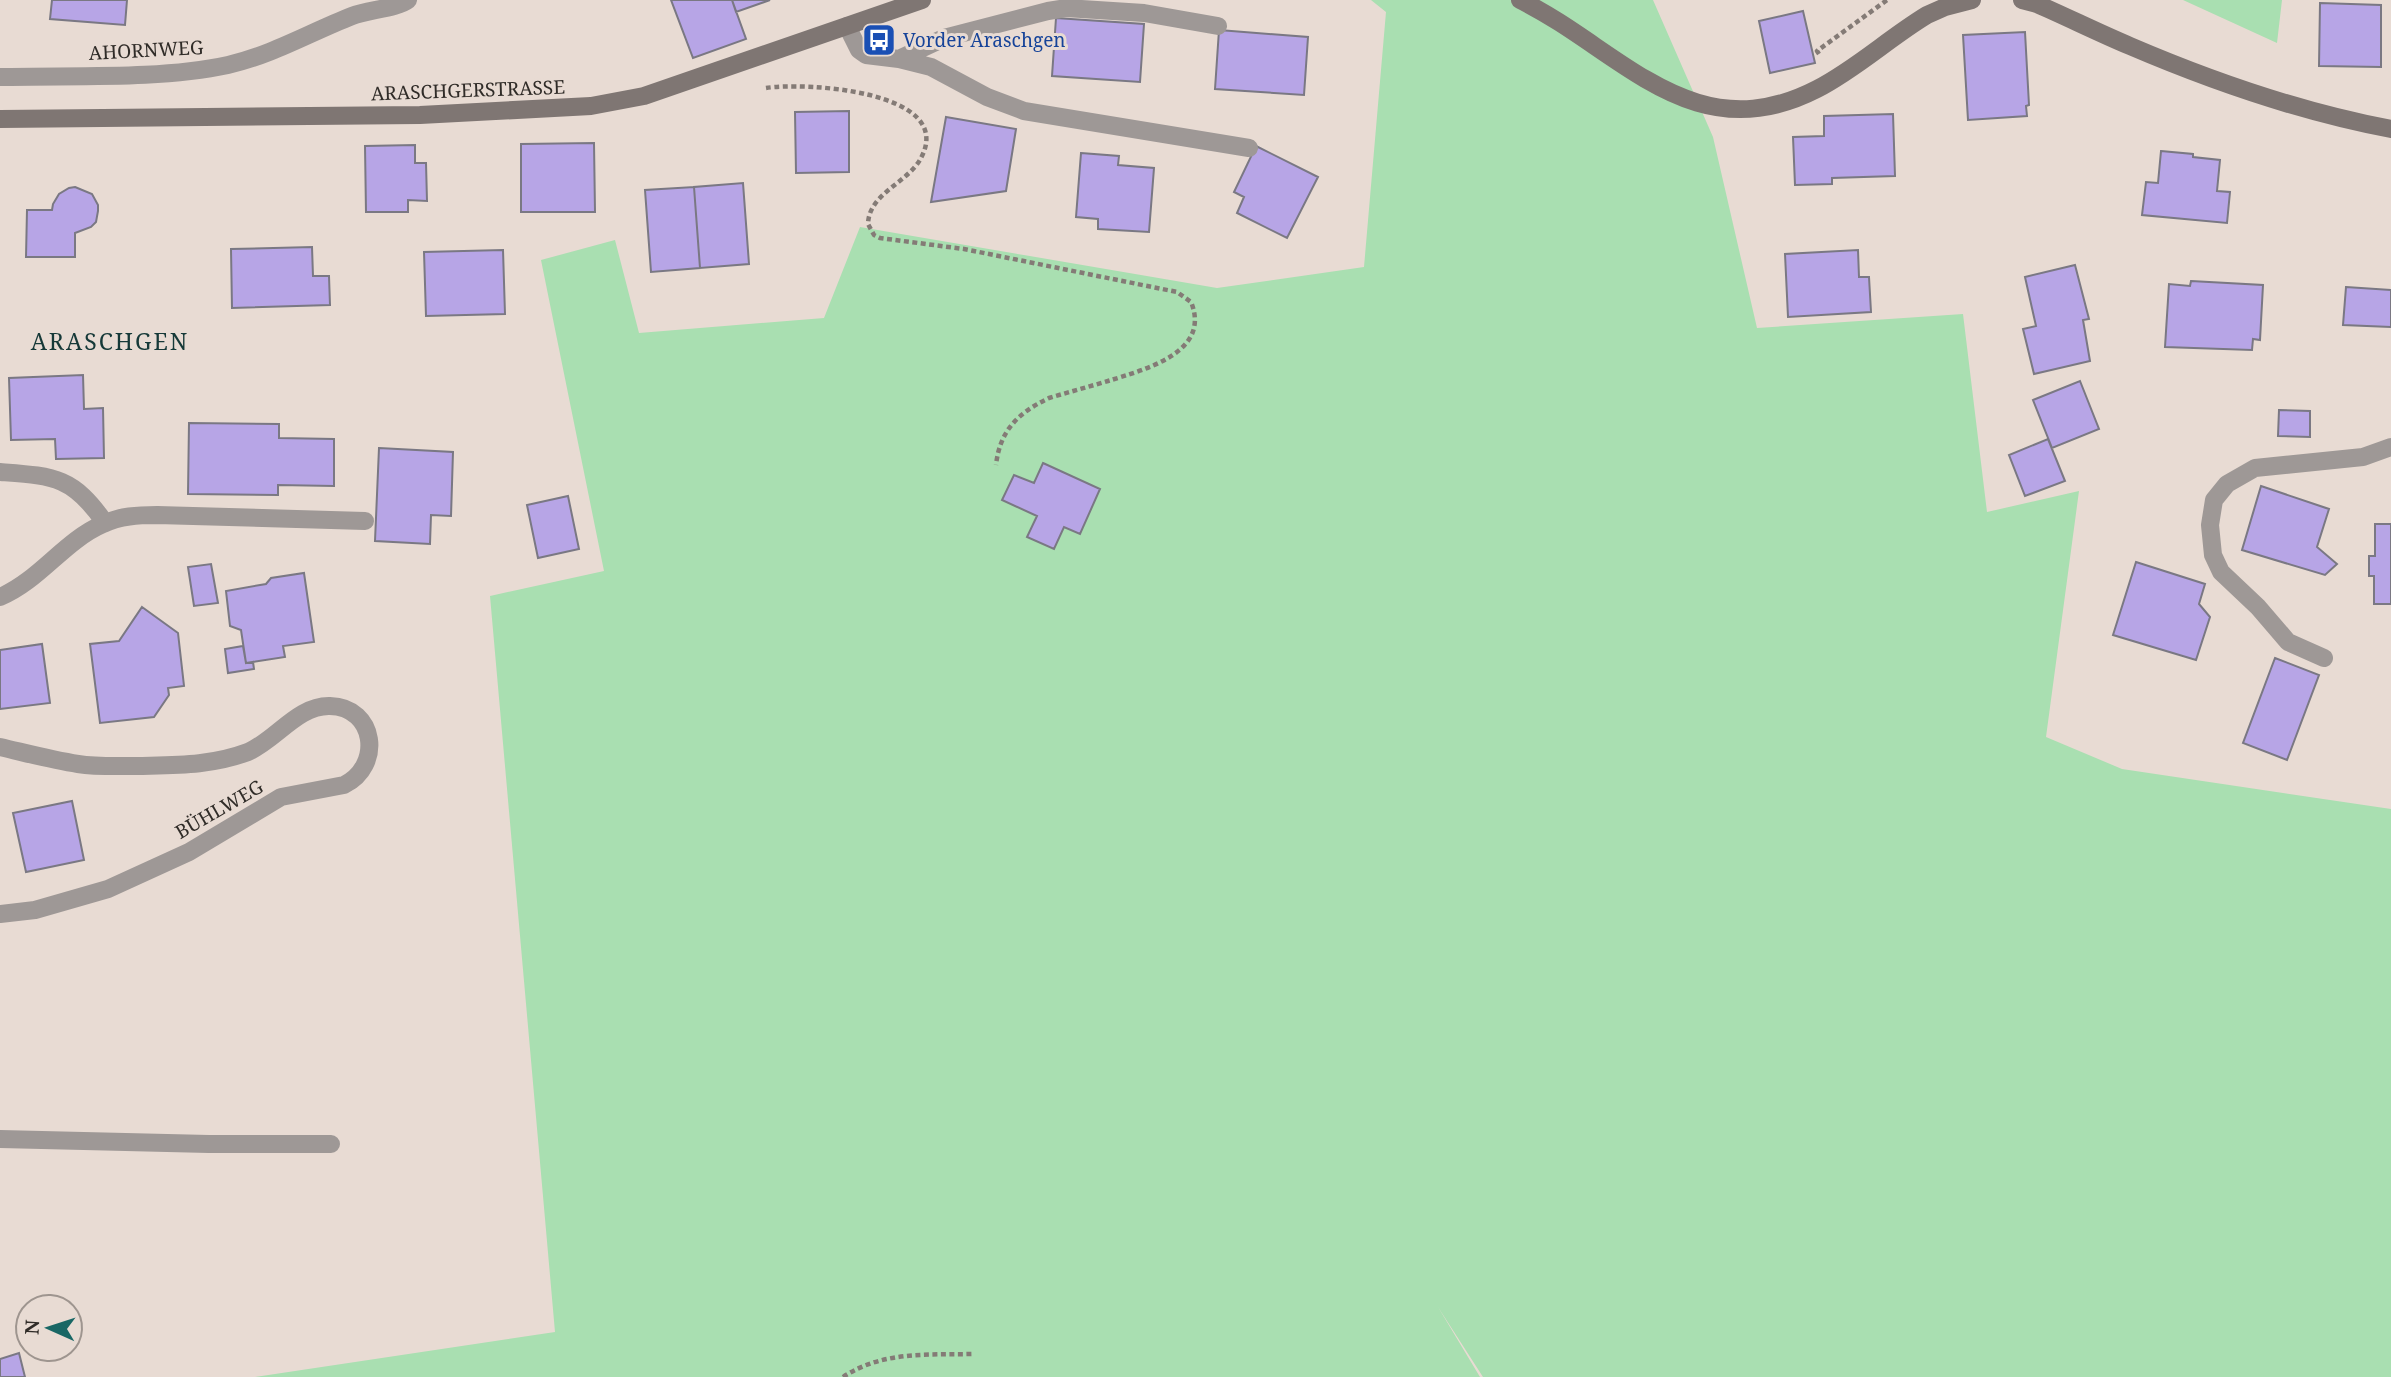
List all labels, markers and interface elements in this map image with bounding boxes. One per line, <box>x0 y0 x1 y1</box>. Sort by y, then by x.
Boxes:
bus stop icon: Vorder Araschgen <box>860 21 898 59</box>
place label: Vorder Araschgen <box>903 27 1066 53</box>
street label: AHORNWEG <box>88 34 204 66</box>
street label: ARASCHGERSTRASSE <box>371 74 566 106</box>
district label: ARASCHGEN <box>31 325 189 357</box>
street label: BÜHLWEG <box>170 773 268 845</box>
north arrow <box>14 1293 84 1363</box>
text: N <box>19 1319 45 1335</box>

